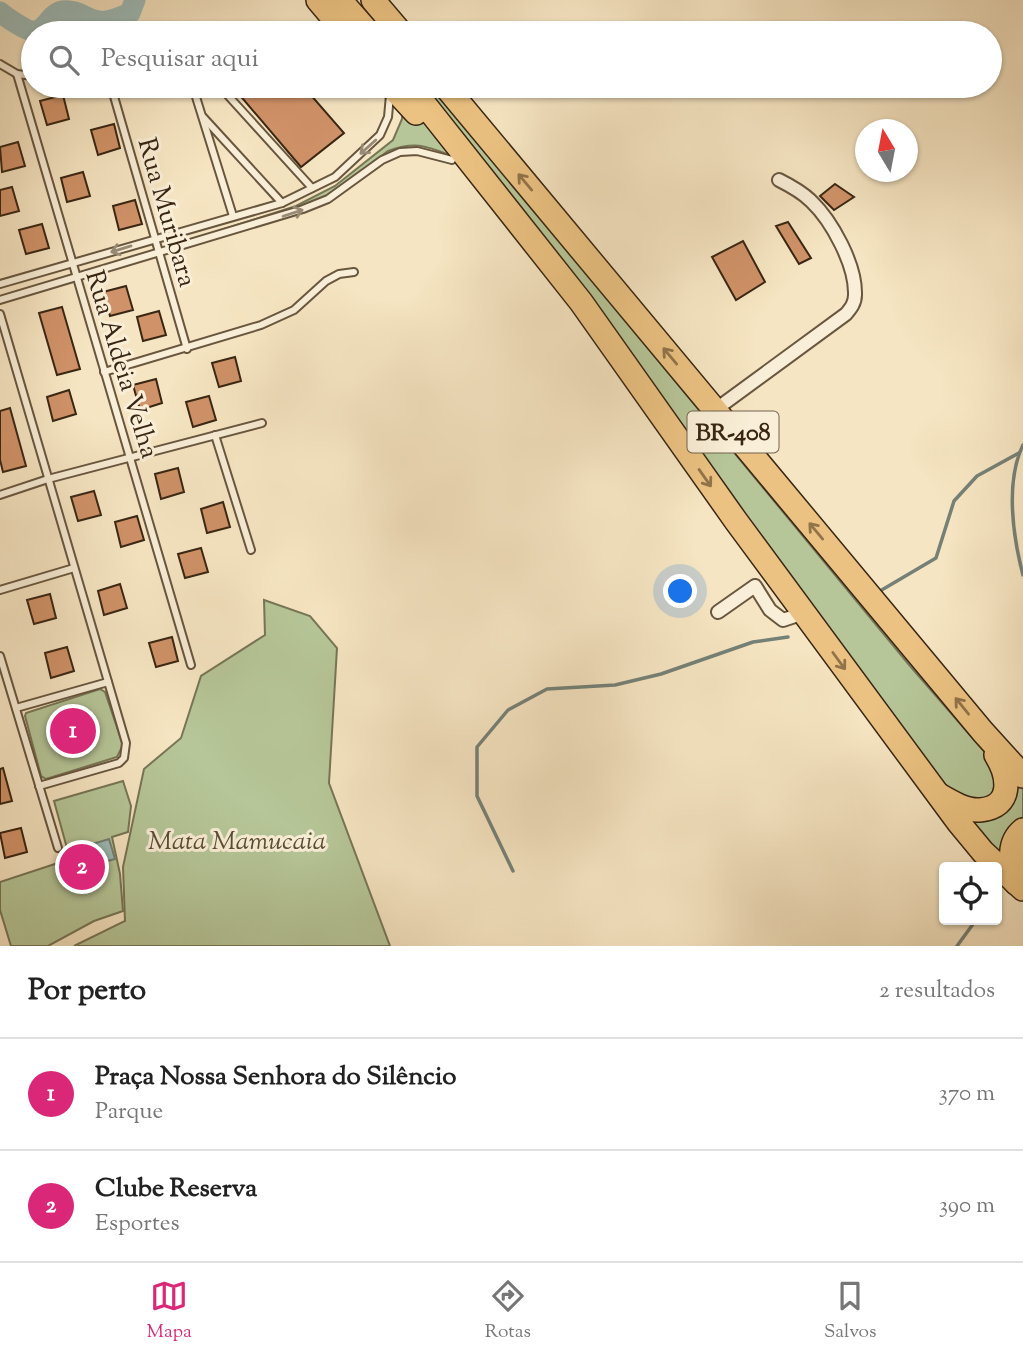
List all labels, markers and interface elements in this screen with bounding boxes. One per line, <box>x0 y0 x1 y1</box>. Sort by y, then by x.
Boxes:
search box <box>21 21 1002 98</box>
icon: search <box>45 41 83 79</box>
text: Pesquisar aqui <box>101 41 259 78</box>
north arrow <box>855 119 918 182</box>
street label: Rua Muribara <box>127 134 205 292</box>
one-way arrow <box>360 138 377 155</box>
one-way arrow <box>517 173 533 191</box>
one-way arrow <box>281 206 303 218</box>
one-way arrow <box>110 243 132 256</box>
street label: Rua Aldeia Velha <box>74 266 167 463</box>
one-way arrow <box>663 348 678 366</box>
road number: BR-408 <box>688 412 778 452</box>
one-way arrow <box>698 468 712 487</box>
one-way arrow <box>808 522 824 540</box>
your location <box>663 574 697 608</box>
one-way arrow <box>831 652 846 671</box>
one-way arrow <box>954 697 969 716</box>
pin: 1 <box>50 705 96 757</box>
park label: Mata Mamucaia <box>148 824 326 861</box>
pin: 2 <box>59 841 105 893</box>
map controls <box>939 862 1002 925</box>
button: locate <box>939 862 1002 925</box>
text: Por perto <box>28 970 146 1013</box>
text: 2 resultados <box>879 975 995 1008</box>
text: Praça Nossa Senhora do Silêncio <box>95 1059 457 1096</box>
text: 1 <box>47 1078 55 1111</box>
text: 370 m <box>939 1078 995 1111</box>
text: Parque <box>95 1096 163 1129</box>
text: Clube Reserva <box>95 1171 257 1208</box>
text: 2 <box>46 1190 56 1223</box>
text: 390 m <box>939 1190 995 1223</box>
text: Esportes <box>95 1208 180 1241</box>
tab: Mapa <box>147 1277 192 1346</box>
tab: Rotas <box>485 1277 531 1346</box>
tab: Salvos <box>824 1277 876 1346</box>

